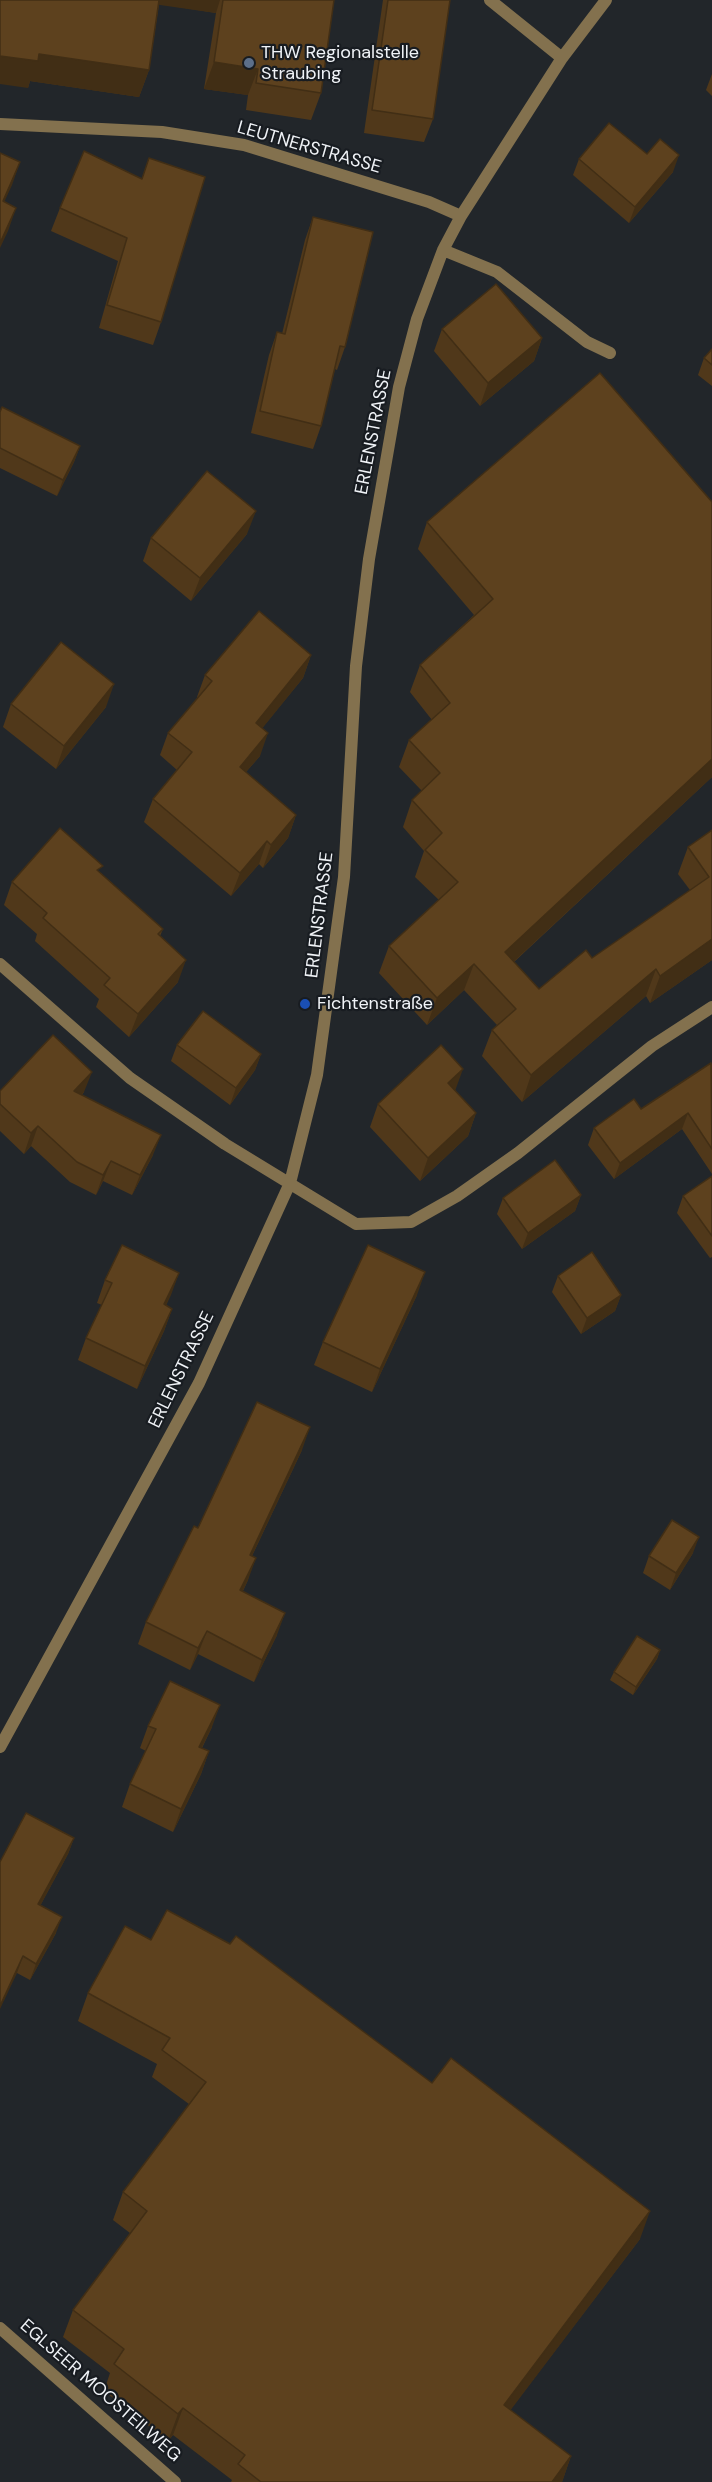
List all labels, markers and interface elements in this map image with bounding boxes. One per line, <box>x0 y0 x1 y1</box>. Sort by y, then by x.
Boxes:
place label: THW Regionalstelle Straubing <box>261 42 419 84</box>
marker: THW Regionalstelle Straubing <box>242 56 256 70</box>
street label: LEUTNERSTRASSE <box>235 117 383 179</box>
street label: ERLENSTRASSE <box>351 368 397 496</box>
street label: ERLENSTRASSE <box>302 851 338 979</box>
place label: Fichtenstraße <box>317 993 433 1015</box>
marker: Fichtenstraße <box>298 997 312 1011</box>
street label: ERLENSTRASSE <box>144 1308 220 1432</box>
street label: EGLSEER MOOSTEILWEG <box>15 2315 185 2467</box>

